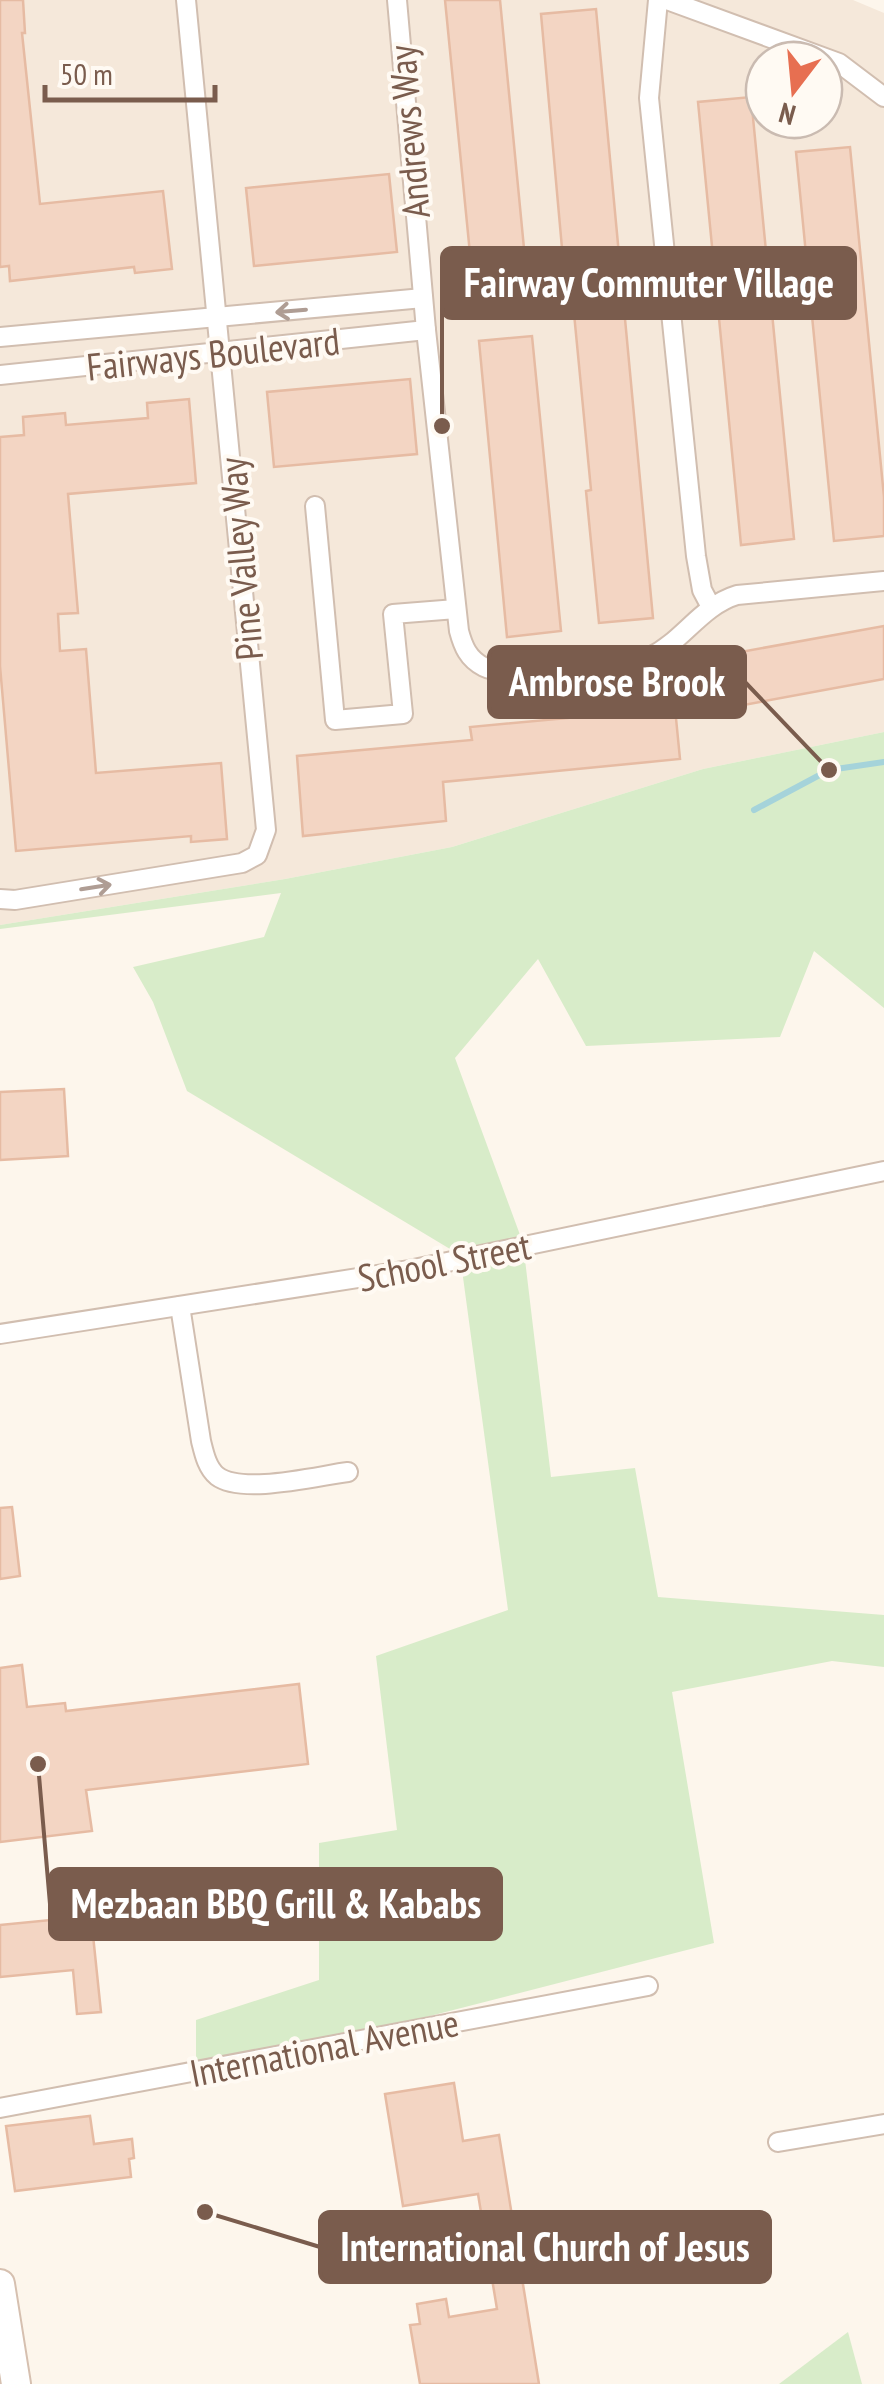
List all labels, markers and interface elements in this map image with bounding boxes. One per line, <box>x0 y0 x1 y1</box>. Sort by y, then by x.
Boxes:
scale bar <box>45 40 215 102</box>
north arrow <box>744 40 844 140</box>
street label: Andrews Way <box>376 43 440 220</box>
text: 50 m <box>60 54 113 93</box>
text: N <box>775 95 799 134</box>
callout: Fairway Commuter Village <box>442 248 855 318</box>
text: Fairway Commuter Village <box>464 256 834 308</box>
one-way arrow <box>276 301 308 320</box>
street label: Fairways Boulevard <box>84 315 342 391</box>
street label: Pine Valley Way <box>207 455 273 662</box>
callout: Ambrose Brook <box>489 647 745 717</box>
text: Ambrose Brook <box>508 655 726 707</box>
one-way arrow <box>80 877 112 896</box>
street label: School Street <box>353 1220 535 1302</box>
callout: Mezbaan BBQ Grill & Kababs <box>50 1869 501 1939</box>
text: Mezbaan BBQ Grill & Kababs <box>71 1877 481 1929</box>
street label: International Avenue <box>186 1997 462 2097</box>
callout: International Church of Jesus <box>320 2212 770 2282</box>
text: International Church of Jesus <box>340 2220 750 2272</box>

